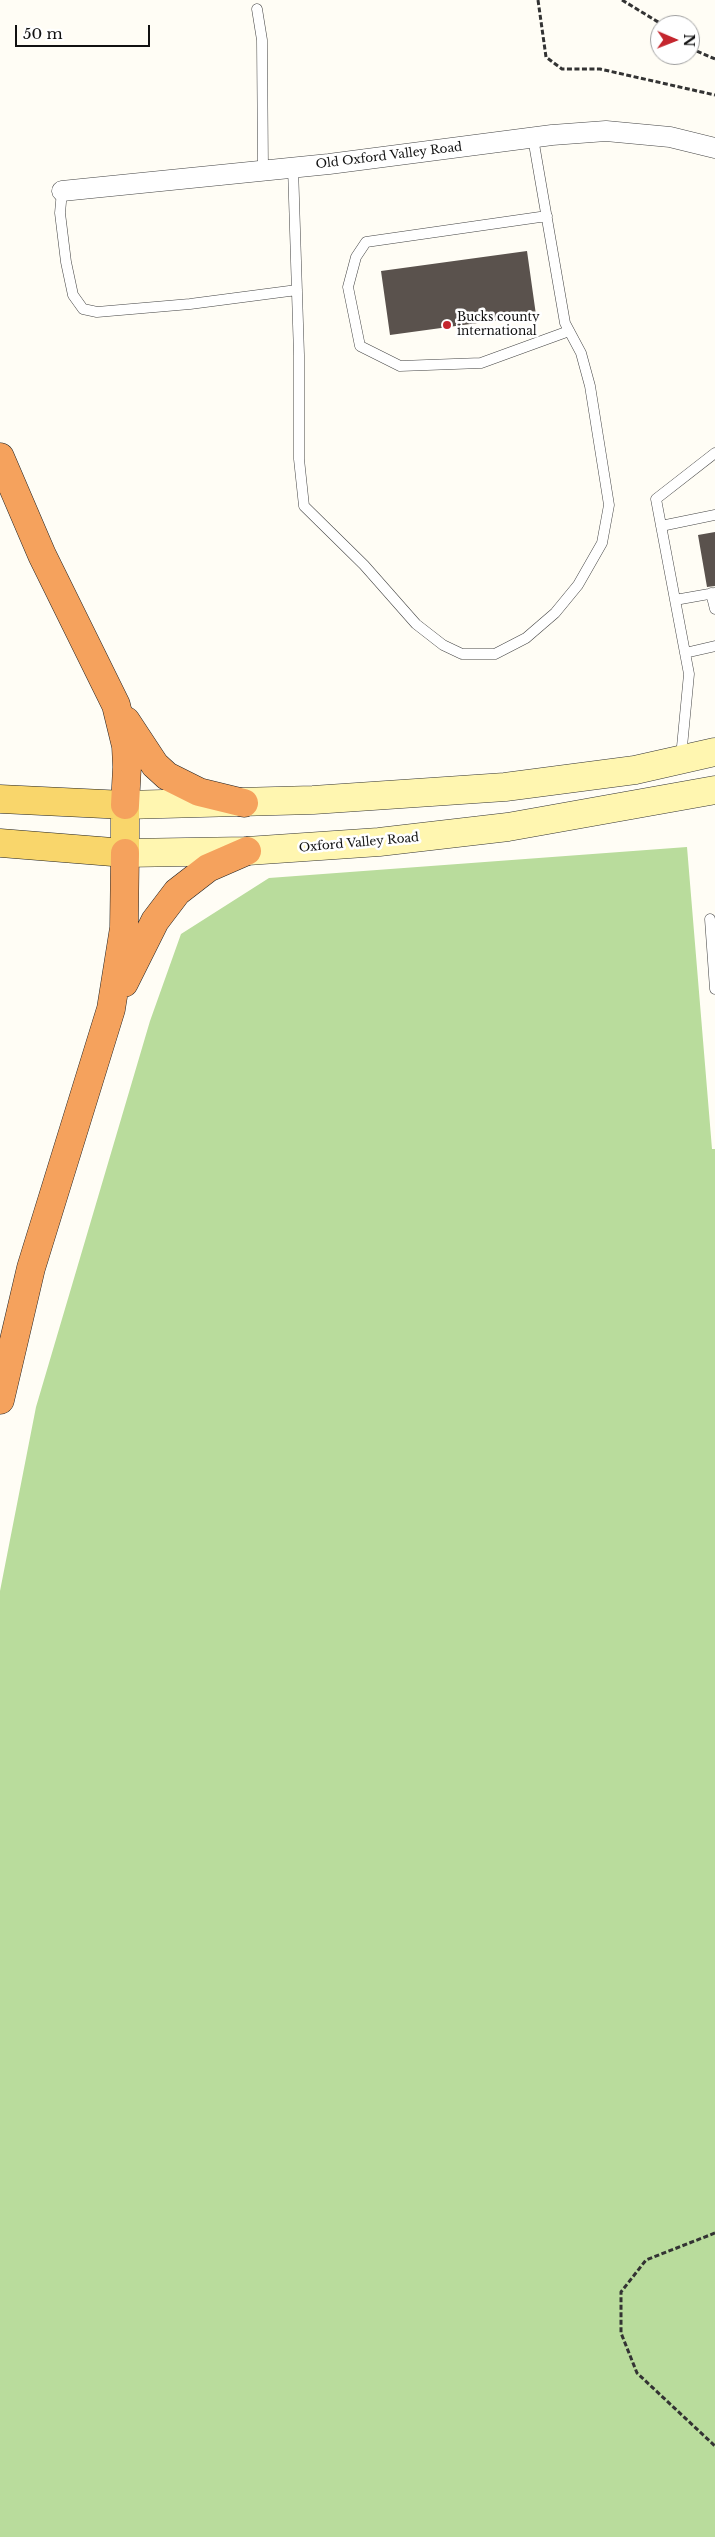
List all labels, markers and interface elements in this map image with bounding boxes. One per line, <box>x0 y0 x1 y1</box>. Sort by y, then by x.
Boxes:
scale bar <box>18 15 152 47</box>
north arrow <box>650 15 700 65</box>
text: 50 m <box>23 24 63 43</box>
text: N <box>680 33 698 47</box>
street label: Old Oxford Valley Road <box>315 140 463 172</box>
place label: Bucks county international <box>457 311 540 339</box>
marker: Bucks county international <box>441 319 453 331</box>
street label: Oxford Valley Road <box>298 831 420 855</box>

